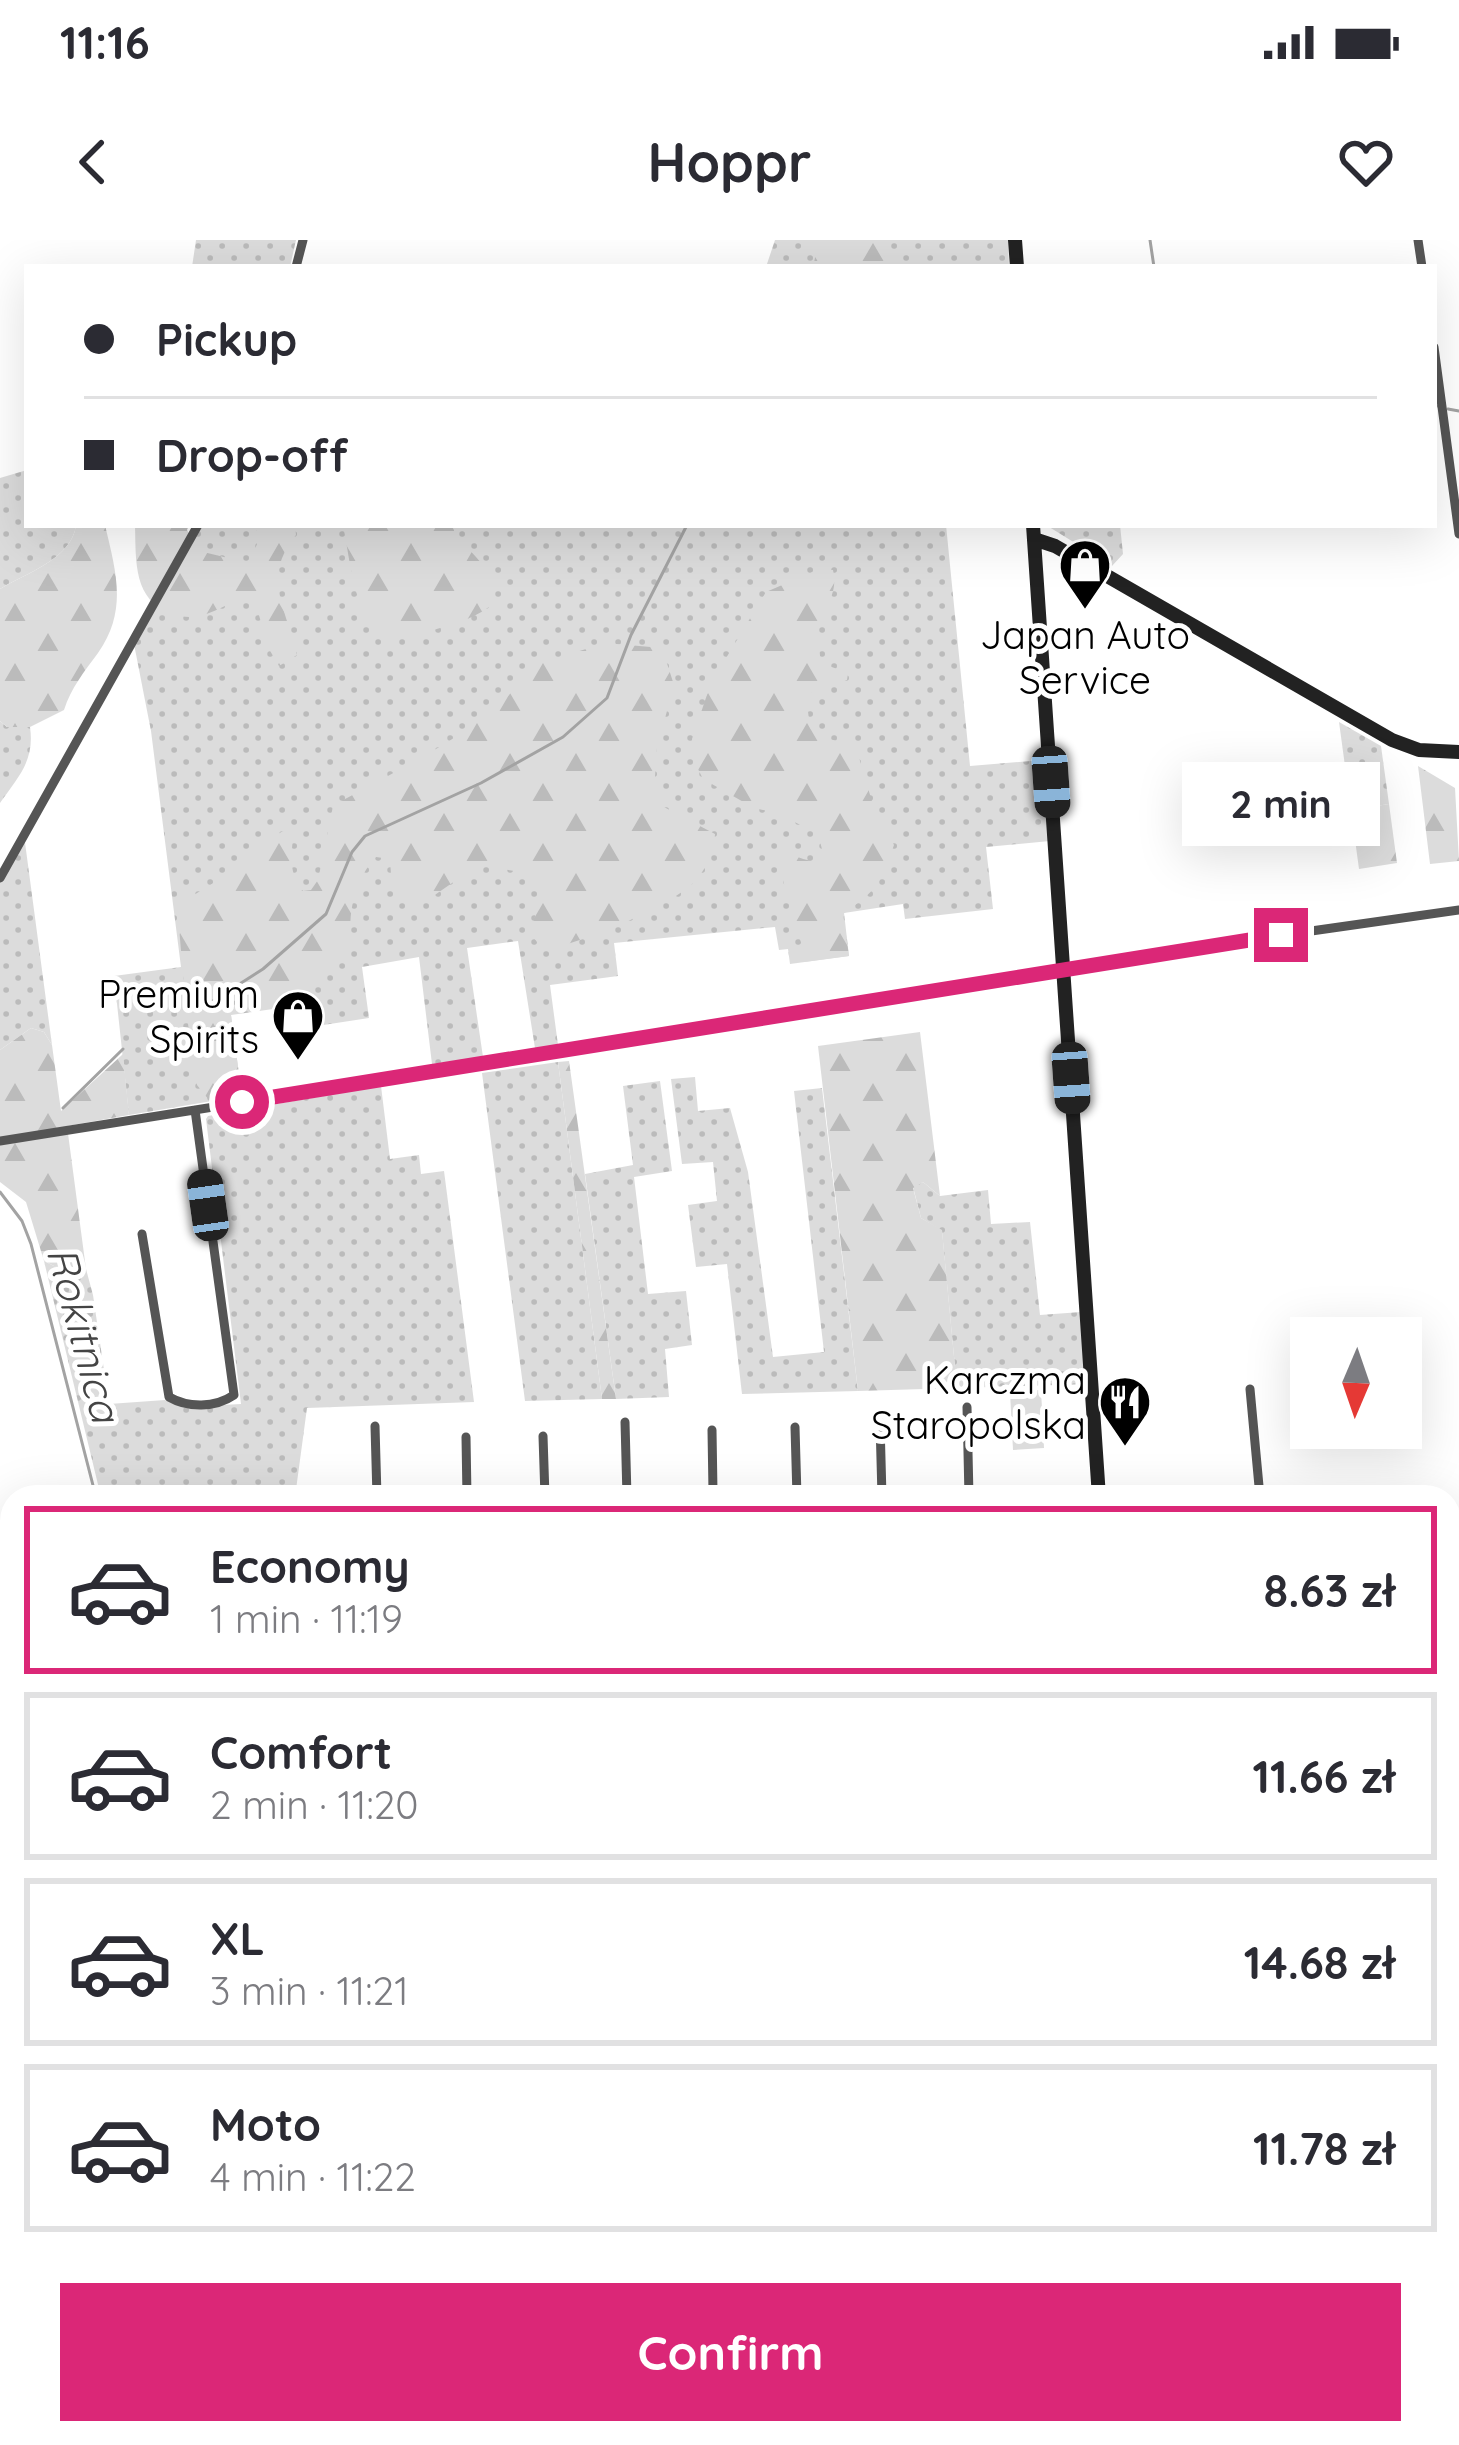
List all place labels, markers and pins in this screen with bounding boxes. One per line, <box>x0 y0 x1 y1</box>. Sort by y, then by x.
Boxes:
shop icon: Japan Auto Service <box>1057 537 1113 611</box>
place label: Japan Auto Service <box>980 610 1190 704</box>
place label: Premium Spirits <box>98 969 259 1063</box>
shop icon: Premium Spirits <box>270 988 326 1062</box>
place label: Karczma Staropolska <box>871 1355 1086 1449</box>
restaurant icon: Karczma Staropolska <box>1097 1374 1153 1448</box>

